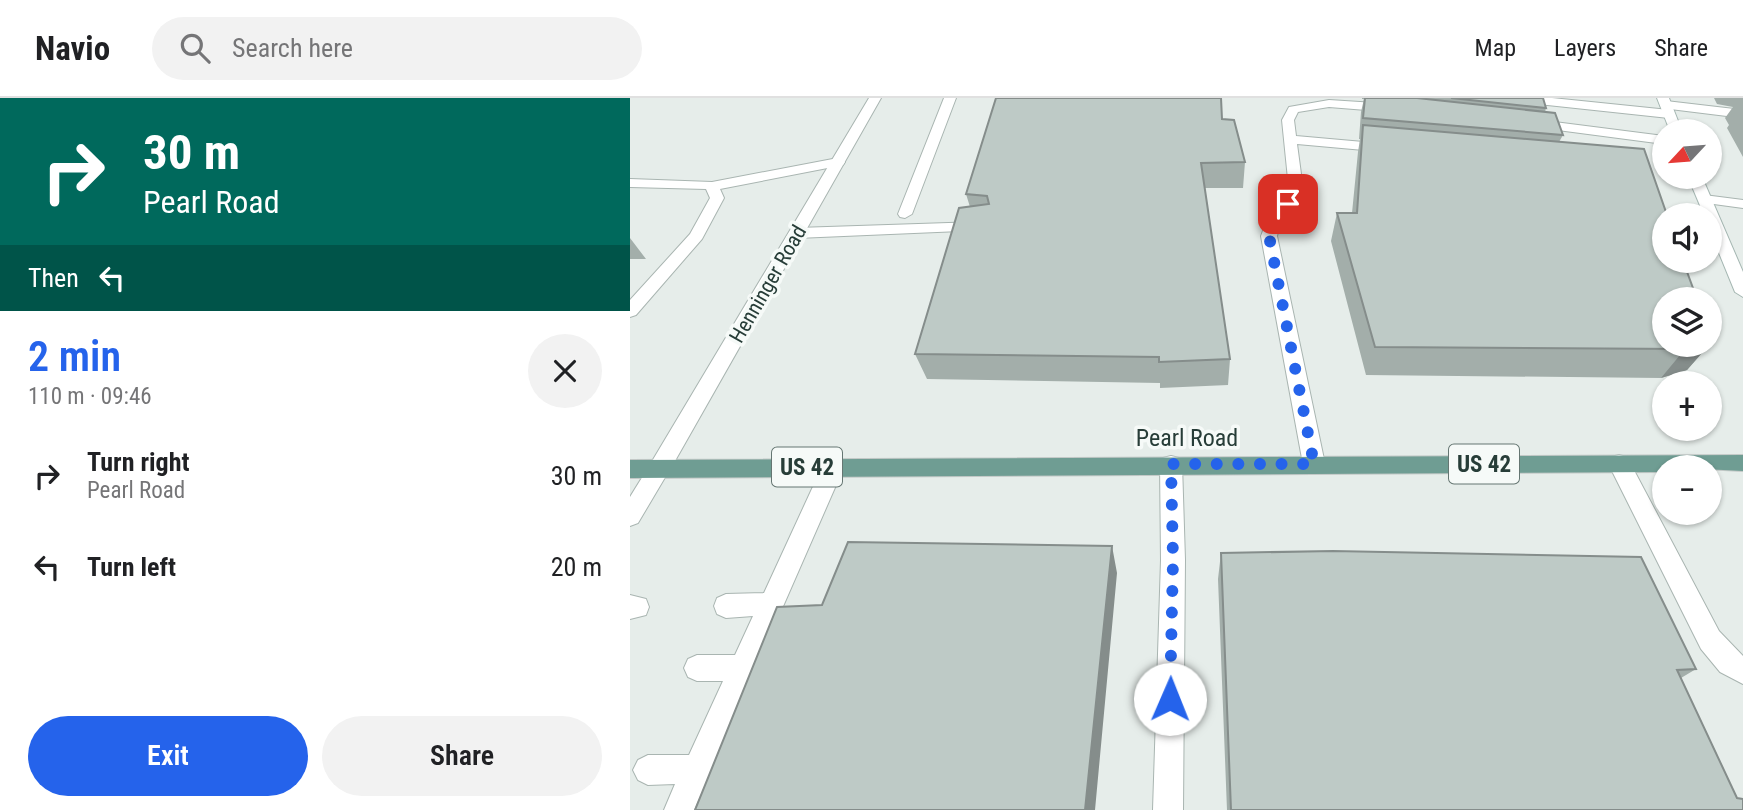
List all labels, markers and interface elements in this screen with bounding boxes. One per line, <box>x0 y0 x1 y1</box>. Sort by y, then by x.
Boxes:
search box <box>152 17 642 80</box>
text: Navio <box>35 29 110 68</box>
icon: search <box>176 29 214 67</box>
text: Search here <box>232 33 353 63</box>
text: Map <box>1475 34 1516 62</box>
text: Layers <box>1554 34 1616 62</box>
text: Share <box>1654 34 1708 62</box>
north arrow <box>1652 119 1722 189</box>
map controls <box>1652 119 1722 525</box>
text: 30 m <box>143 124 240 181</box>
icon: right <box>28 126 119 217</box>
pin <box>1258 174 1318 234</box>
text: Pearl Road <box>143 183 280 221</box>
icon: arrive <box>1269 185 1307 223</box>
button: sound <box>1652 203 1722 273</box>
street label: Henninger Road <box>725 221 811 347</box>
icon: left <box>93 259 131 297</box>
text: Then <box>28 263 79 293</box>
button: layers <box>1652 287 1722 357</box>
text: 2 min <box>28 332 121 381</box>
button: close <box>528 334 602 408</box>
button: + <box>1652 371 1722 441</box>
text: 110 m · 09:46 <box>28 383 152 410</box>
street label: Pearl Road <box>1136 424 1238 452</box>
road number: US 42 <box>1449 444 1519 484</box>
text: Turn right <box>87 447 189 477</box>
road number: US 42 <box>772 448 842 486</box>
button: − <box>1652 455 1722 525</box>
icon: right <box>28 457 66 495</box>
text: 30 m <box>551 461 602 491</box>
text: Pearl Road <box>87 477 185 504</box>
icon: left <box>28 548 66 586</box>
text: Turn left <box>87 552 176 582</box>
text: 20 m <box>551 552 602 582</box>
position arrow <box>1133 662 1207 736</box>
button: Exit <box>28 716 308 796</box>
button: Share <box>322 716 602 796</box>

